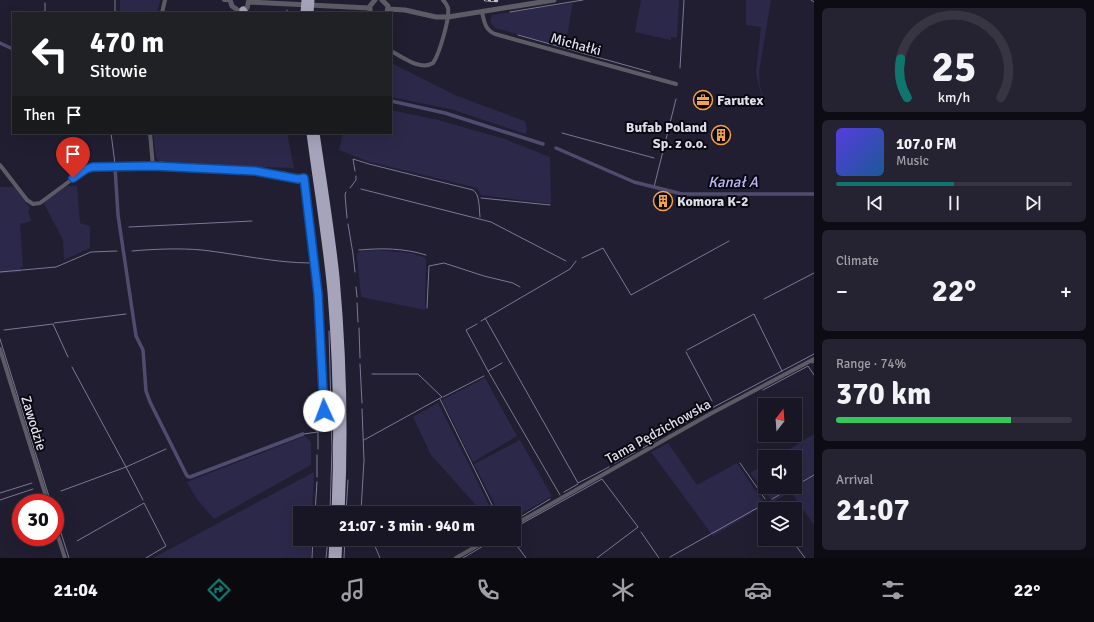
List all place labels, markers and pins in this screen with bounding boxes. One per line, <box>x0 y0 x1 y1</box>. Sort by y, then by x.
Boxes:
office icon: Farutex <box>692 89 714 111</box>
place label: Farutex <box>717 92 763 109</box>
place label: Bufab Poland Sp. z o.o. <box>626 119 707 152</box>
building icon: Bufab Poland Sp. z o.o. <box>710 124 732 146</box>
pin <box>56 137 90 178</box>
building icon: Komora K-2 <box>652 190 674 212</box>
place label: Komora K-2 <box>677 193 749 210</box>

